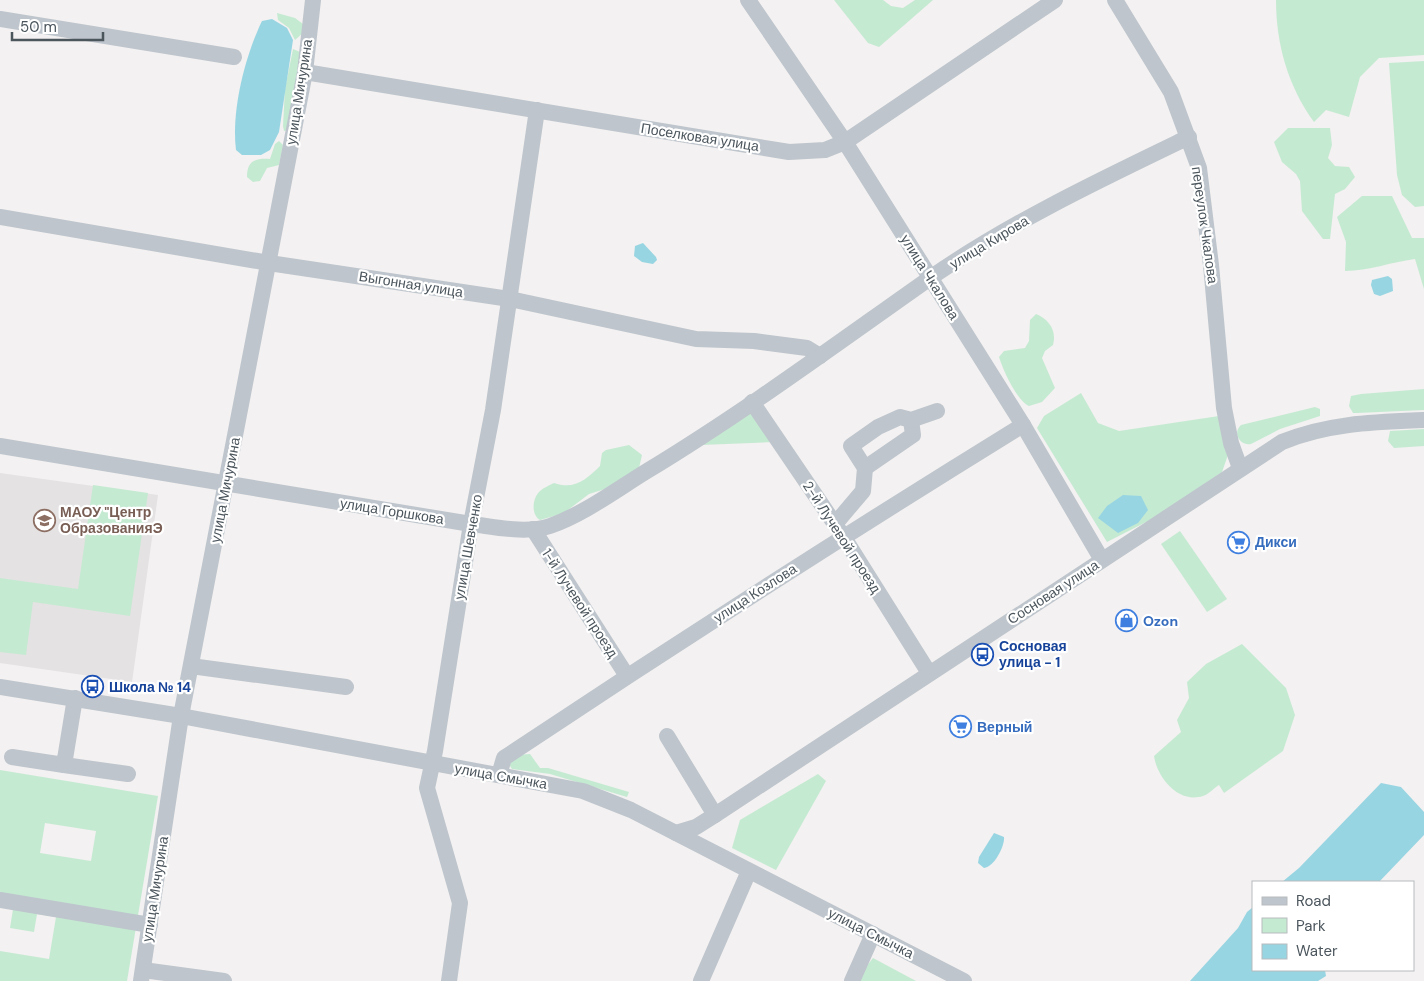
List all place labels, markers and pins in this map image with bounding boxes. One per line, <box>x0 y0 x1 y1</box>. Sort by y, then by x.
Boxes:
place label: МАОУ "Центр ОбразованияЭ <box>60 503 163 537</box>
school or university icon: МАОУ "Центр ОбразованияЭ <box>32 508 56 532</box>
supermarket icon: Дикси <box>1227 530 1251 554</box>
place label: Дикси <box>1255 533 1297 551</box>
shop icon: Ozon <box>1115 609 1139 633</box>
place label: Ozon <box>1143 612 1178 630</box>
place label: Сосновая улица - 1 <box>999 637 1067 671</box>
bus stop icon: Сосновая улица - 1 <box>971 642 995 666</box>
bus stop icon: Школа № 14 <box>81 675 105 699</box>
place label: Школа № 14 <box>109 678 191 696</box>
supermarket icon: Верный <box>949 715 973 739</box>
place label: Верный <box>977 718 1032 736</box>

